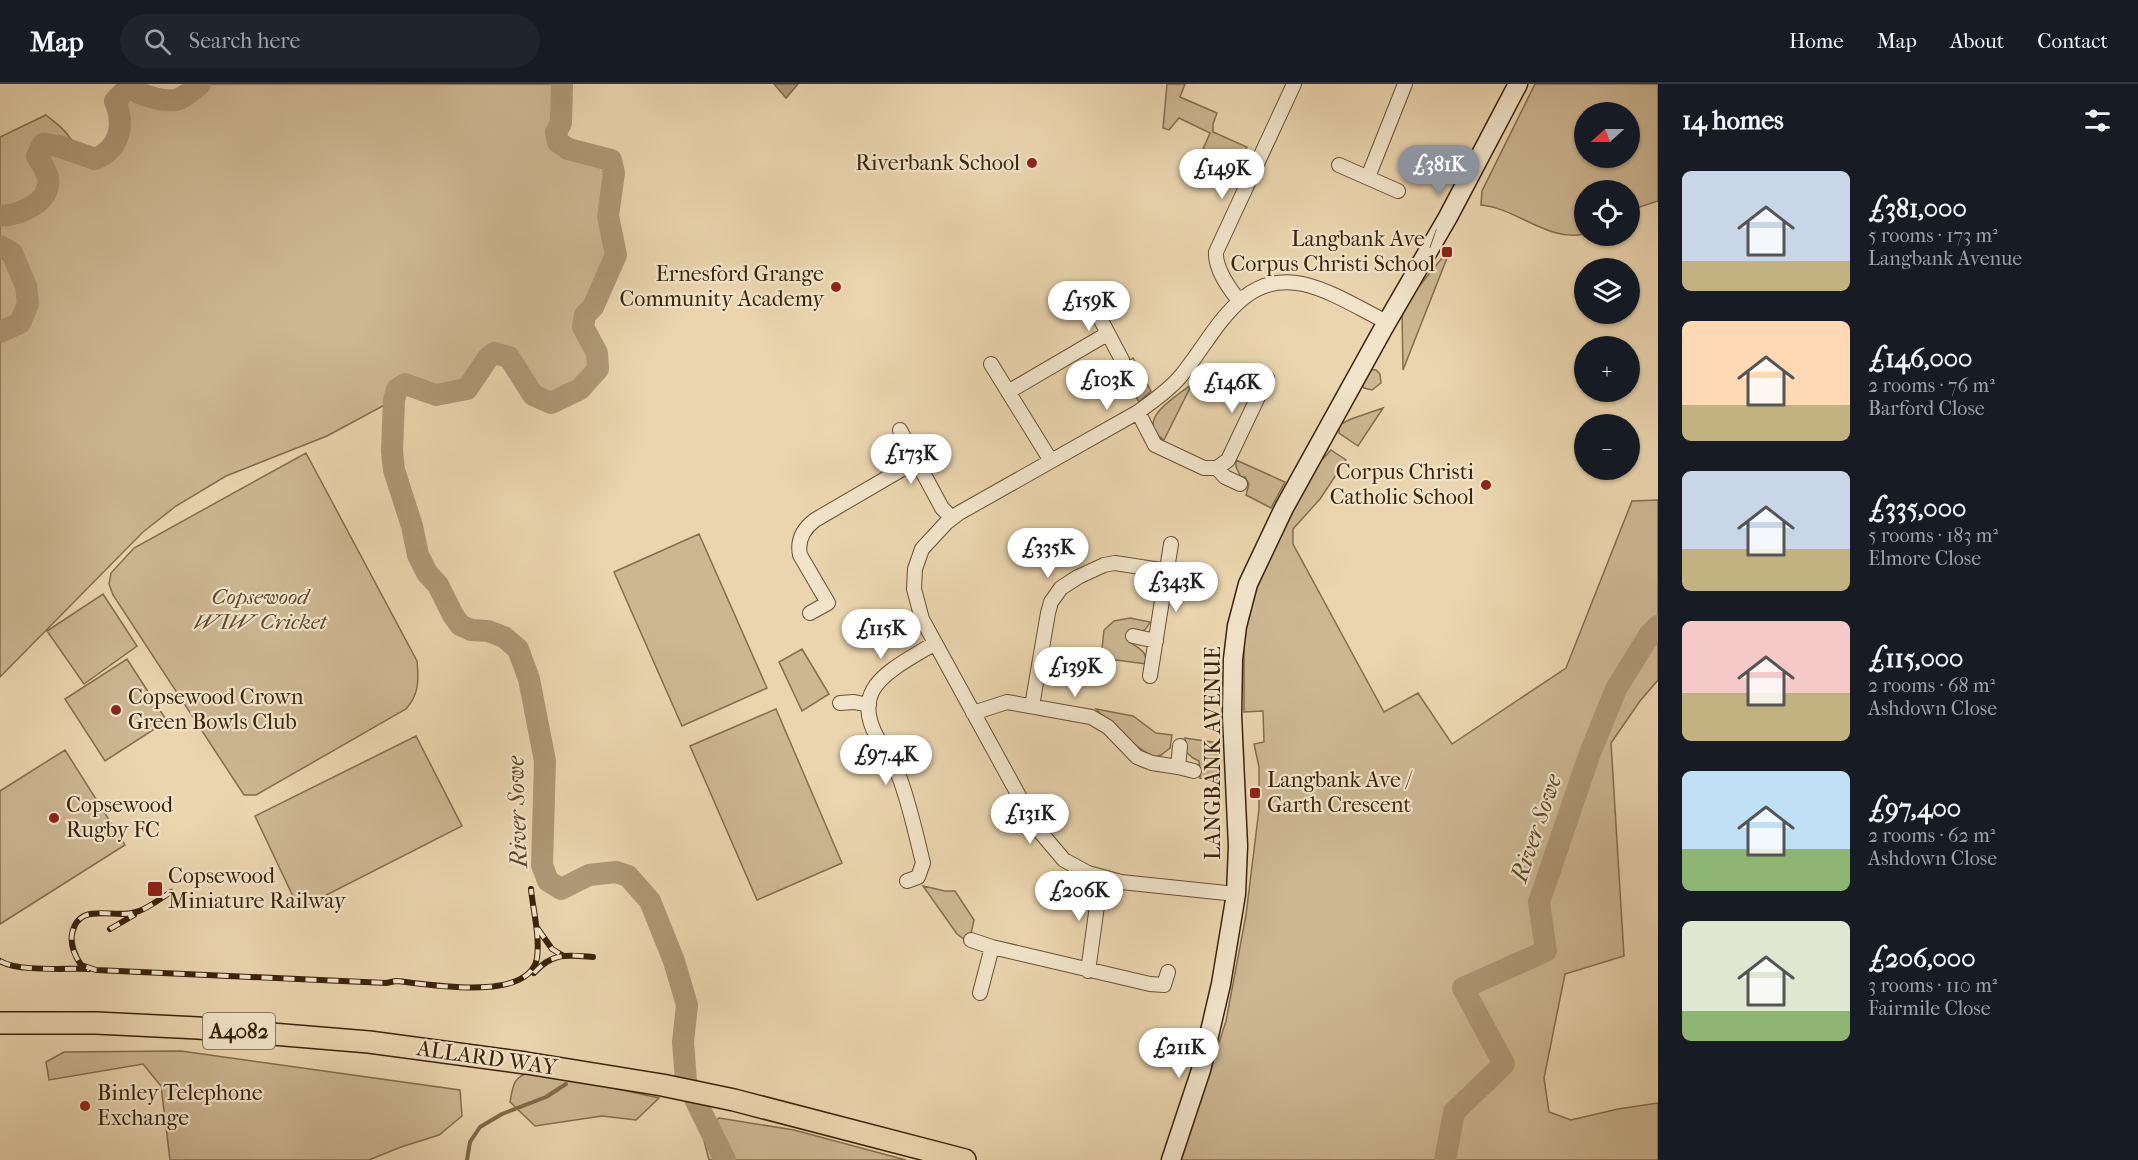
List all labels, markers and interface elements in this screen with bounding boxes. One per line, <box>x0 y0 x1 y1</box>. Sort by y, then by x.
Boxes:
search box <box>120 14 540 68</box>
text: Map <box>30 25 84 58</box>
icon: search <box>141 25 174 58</box>
text: Search here <box>189 28 300 54</box>
text: Home <box>1789 29 1844 53</box>
text: Map <box>1877 29 1917 53</box>
text: About <box>1950 29 2004 53</box>
text: Contact <box>2037 29 2108 53</box>
north arrow <box>1574 102 1640 168</box>
map controls <box>1574 102 1640 480</box>
icon: filters <box>2081 104 2114 137</box>
text: 14 homes <box>1682 105 1784 136</box>
pin: £381K <box>1397 145 1481 196</box>
pin: £149K <box>1180 149 1264 200</box>
place label: Riverbank School <box>855 150 1020 176</box>
text: £381K <box>1412 153 1466 176</box>
marker: Riverbank School <box>1025 156 1039 170</box>
text: £149K <box>1193 157 1251 180</box>
button: locate <box>1574 180 1640 246</box>
text: £381,000 <box>1868 193 1967 224</box>
icon: home <box>1730 195 1802 267</box>
text: 5 rooms · 173 m² <box>1868 224 1998 247</box>
place label: Langbank Ave / Corpus Christi School <box>1230 226 1437 277</box>
marker: Langbank Ave / Corpus Christi School <box>1440 245 1454 259</box>
text: Langbank Avenue <box>1868 247 2022 270</box>
button: layers <box>1574 258 1640 324</box>
place label: Ernesford Grange Community Academy <box>620 261 825 312</box>
marker: Ernesford Grange Community Academy <box>829 280 843 294</box>
pin: £159K <box>1047 281 1131 332</box>
text: £159K <box>1062 289 1116 312</box>
button: + <box>1574 336 1640 402</box>
text: £146,000 <box>1868 343 1972 374</box>
icon: home <box>1730 345 1802 417</box>
pin: £103K <box>1065 360 1149 411</box>
pin: £146K <box>1190 363 1274 414</box>
text: £103K <box>1080 368 1134 391</box>
text: £146K <box>1203 371 1261 394</box>
text: 2 rooms · 76 m² <box>1868 374 1995 397</box>
text: Barford Close <box>1868 397 1985 420</box>
button: − <box>1574 414 1640 480</box>
pin: £173K <box>869 434 953 485</box>
text: £173K <box>885 442 937 465</box>
place label: Corpus Christi Catholic School <box>1330 459 1474 510</box>
marker: Corpus Christi Catholic School <box>1479 478 1493 492</box>
text: £335,000 <box>1868 493 1966 524</box>
icon: home <box>1730 495 1802 567</box>
text: 5 rooms · 183 m² <box>1868 524 1998 547</box>
pin: £335K <box>1006 528 1090 579</box>
text: £335K <box>1022 536 1074 559</box>
text: Elmore Close <box>1868 547 1981 570</box>
pin: £343K <box>1134 562 1218 613</box>
text: £343K <box>1148 570 1204 593</box>
park label: Copsewood WIW Cricket <box>194 584 328 635</box>
pin: £115K <box>839 609 923 660</box>
text: £115K <box>856 617 906 640</box>
text: £115,000 <box>1868 643 1963 674</box>
icon: home <box>1730 645 1802 717</box>
street label: LANGBANK AVENUE <box>1200 646 1226 860</box>
pin: £139K <box>1033 647 1117 698</box>
text: £139K <box>1048 655 1102 678</box>
text: 2 rooms · 68 m² <box>1868 674 1995 697</box>
place label: Copsewood Crown Green Bowls Club <box>128 684 304 735</box>
text: Ashdown Close <box>1868 697 1997 720</box>
marker: Copsewood Crown Green Bowls Club <box>109 703 123 717</box>
pin: £97.4K <box>837 735 935 786</box>
text: £97.4K <box>854 743 918 766</box>
water label: River Sowe <box>501 754 533 870</box>
place label: Langbank Ave / Garth Crescent <box>1267 767 1412 818</box>
water label: River Sowe <box>1504 769 1568 887</box>
marker: Langbank Ave / Garth Crescent <box>1248 786 1262 800</box>
place label: Copsewood Rugby FC <box>66 792 174 843</box>
text: £97,400 <box>1868 793 1961 824</box>
pin: £131K <box>988 794 1072 845</box>
icon: home <box>1730 795 1802 867</box>
text: £131K <box>1005 802 1055 825</box>
marker: Copsewood Rugby FC <box>47 811 61 825</box>
text: 2 rooms · 62 m² <box>1868 824 1995 847</box>
text: Ashdown Close <box>1868 847 1997 870</box>
place label: Copsewood Miniature Railway <box>168 863 347 914</box>
pin: £206K <box>1037 871 1121 922</box>
text: £206K <box>1049 879 1109 902</box>
marker: Copsewood Miniature Railway <box>146 880 164 898</box>
text: £206,000 <box>1868 943 1976 974</box>
icon: home <box>1730 945 1802 1017</box>
text: 3 rooms · 110 m² <box>1868 974 1997 997</box>
text: Fairmile Close <box>1868 997 1991 1020</box>
road number: A4082 <box>203 1013 275 1049</box>
pin: £211K <box>1137 1028 1221 1079</box>
street label: ALLARD WAY <box>414 1035 560 1081</box>
text: £211K <box>1153 1036 1205 1059</box>
place label: Binley Telephone Exchange <box>97 1080 263 1131</box>
marker: Binley Telephone Exchange <box>78 1099 92 1113</box>

